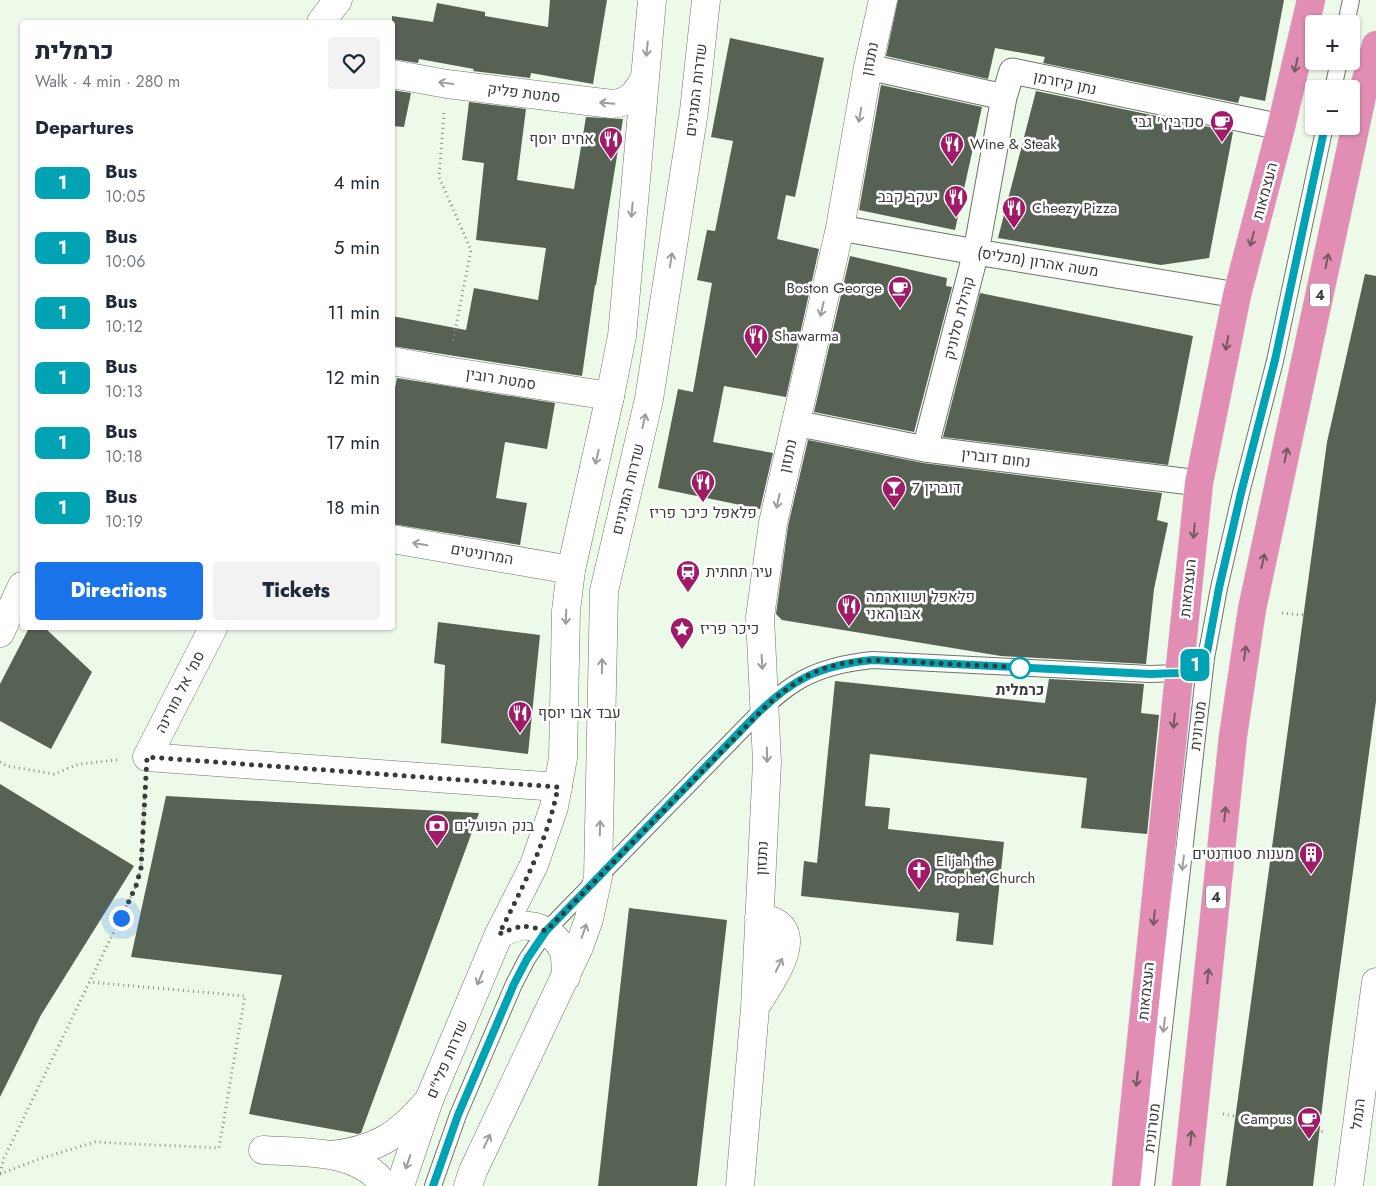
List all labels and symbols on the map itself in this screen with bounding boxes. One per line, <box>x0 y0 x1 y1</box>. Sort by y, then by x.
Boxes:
one-way arrow <box>642 40 652 56</box>
street label: נתנזון <box>856 40 884 78</box>
street label: שדרות המגינים <box>679 42 713 138</box>
one-way arrow <box>1291 56 1300 72</box>
street label: נתן קיזרמן <box>1031 66 1099 100</box>
one-way arrow <box>438 78 454 88</box>
street label: סמטת פליק <box>486 78 562 108</box>
one-way arrow <box>599 98 615 108</box>
one-way arrow <box>854 107 864 123</box>
cafe icon: סנדביץ' גבי <box>1209 109 1235 143</box>
place label: סנדביץ' גבי <box>1134 111 1204 133</box>
restaurant icon: אחים יוסף <box>598 126 624 160</box>
place label: אחים יוסף <box>529 128 594 150</box>
restaurant icon: Wine & Steak <box>939 131 965 165</box>
place label: Wine & Steak <box>970 133 1057 155</box>
street label: העצמאות <box>1247 160 1283 222</box>
restaurant icon: יעקב קבב <box>943 184 969 218</box>
place label: יעקב קבב <box>878 186 938 208</box>
restaurant icon: Cheezy Pizza <box>1001 195 1027 229</box>
place label: Cheezy Pizza <box>1032 197 1117 219</box>
one-way arrow <box>628 202 637 218</box>
one-way arrow <box>1246 230 1256 246</box>
street label: משה אהרון (מכליס) <box>976 242 1100 282</box>
one-way arrow <box>666 253 676 269</box>
one-way arrow <box>1322 254 1332 270</box>
street label: קהילת סלוניק <box>938 274 980 362</box>
cafe icon: Boston George <box>887 275 913 309</box>
place label: Boston George <box>786 277 882 299</box>
road number: 4 <box>1310 284 1330 306</box>
one-way arrow <box>817 300 826 316</box>
restaurant icon: Shawarma <box>743 323 769 357</box>
place label: Shawarma <box>774 325 839 347</box>
one-way arrow <box>1222 334 1232 350</box>
street label: סמטת רובין <box>464 363 538 395</box>
one-way arrow <box>640 413 649 429</box>
street label: נתנזון <box>773 437 803 475</box>
street label: שדרות המגינים <box>606 441 650 537</box>
street label: נחום דוברין <box>960 443 1032 473</box>
one-way arrow <box>1281 447 1291 463</box>
one-way arrow <box>592 449 601 465</box>
restaurant icon: פלאפל כיכר פריז <box>690 469 716 503</box>
bar icon: דוברין 7 <box>881 475 907 509</box>
place label: דוברין 7 <box>912 477 961 499</box>
one-way arrow <box>773 493 782 509</box>
place label: פלאפל כיכר פריז <box>649 502 757 524</box>
one-way arrow <box>1189 523 1199 539</box>
one-way arrow <box>412 538 428 548</box>
street label: המרוניטים <box>449 538 515 570</box>
one-way arrow <box>1258 554 1268 570</box>
street label: העצמאות <box>1174 558 1202 618</box>
station icon: עיר תחתית <box>675 559 701 593</box>
place label: עיר תחתית <box>706 561 773 583</box>
place label: פלאפל ושווארמה אבו האני <box>866 586 975 625</box>
restaurant icon: פלאפל ושווארמה אבו האני <box>836 593 862 627</box>
one-way arrow <box>562 608 571 624</box>
place icon: כיכר פריז <box>669 616 695 650</box>
place label: כיכר פריז <box>700 618 759 640</box>
one-way arrow <box>1241 645 1251 661</box>
street label: סמ' אל מורינה <box>150 647 210 737</box>
line badge: 1 <box>1179 649 1211 681</box>
one-way arrow <box>758 654 767 670</box>
marker: כרמלית <box>1009 657 1031 679</box>
one-way arrow <box>597 658 607 674</box>
place label: כרמלית <box>996 679 1044 701</box>
restaurant icon: עבד אבו יוסף <box>507 700 533 734</box>
street label: מטרונית <box>1184 700 1212 752</box>
place label: עבד אבו יוסף <box>538 702 621 724</box>
one-way arrow <box>1169 713 1179 729</box>
one-way arrow <box>762 746 771 762</box>
one-way arrow <box>1220 807 1230 823</box>
bank icon: בנק הפועלים <box>424 813 450 847</box>
place label: בנק הפועלים <box>454 815 534 837</box>
one-way arrow <box>595 821 604 837</box>
street label: נתנזון <box>750 840 774 876</box>
building icon: מענות סטודנטים <box>1298 841 1324 875</box>
place label: מענות סטודנטים <box>1192 843 1294 865</box>
place label: Elijah the Prophet Church <box>936 850 1035 889</box>
one-way arrow <box>1178 855 1188 871</box>
church icon: Elijah the Prophet Church <box>906 857 932 891</box>
road number: 4 <box>1206 886 1226 909</box>
your location <box>109 906 134 931</box>
one-way arrow <box>1149 909 1159 925</box>
one-way arrow <box>580 924 589 940</box>
one-way arrow <box>774 958 784 973</box>
street label: העצמאות <box>1132 961 1160 1021</box>
one-way arrow <box>1203 968 1213 984</box>
one-way arrow <box>475 971 484 986</box>
street label: שדרות פלי"ם <box>421 1016 473 1102</box>
one-way arrow <box>1159 1017 1169 1033</box>
one-way arrow <box>1132 1071 1142 1087</box>
street label: הנמל <box>1345 1097 1371 1131</box>
street label: מטרונית <box>1138 1102 1166 1154</box>
cafe icon: Campus <box>1296 1106 1322 1140</box>
place label: Campus <box>1240 1108 1292 1130</box>
one-way arrow <box>1186 1130 1196 1146</box>
one-way arrow <box>483 1134 493 1149</box>
one-way arrow <box>403 1154 412 1169</box>

